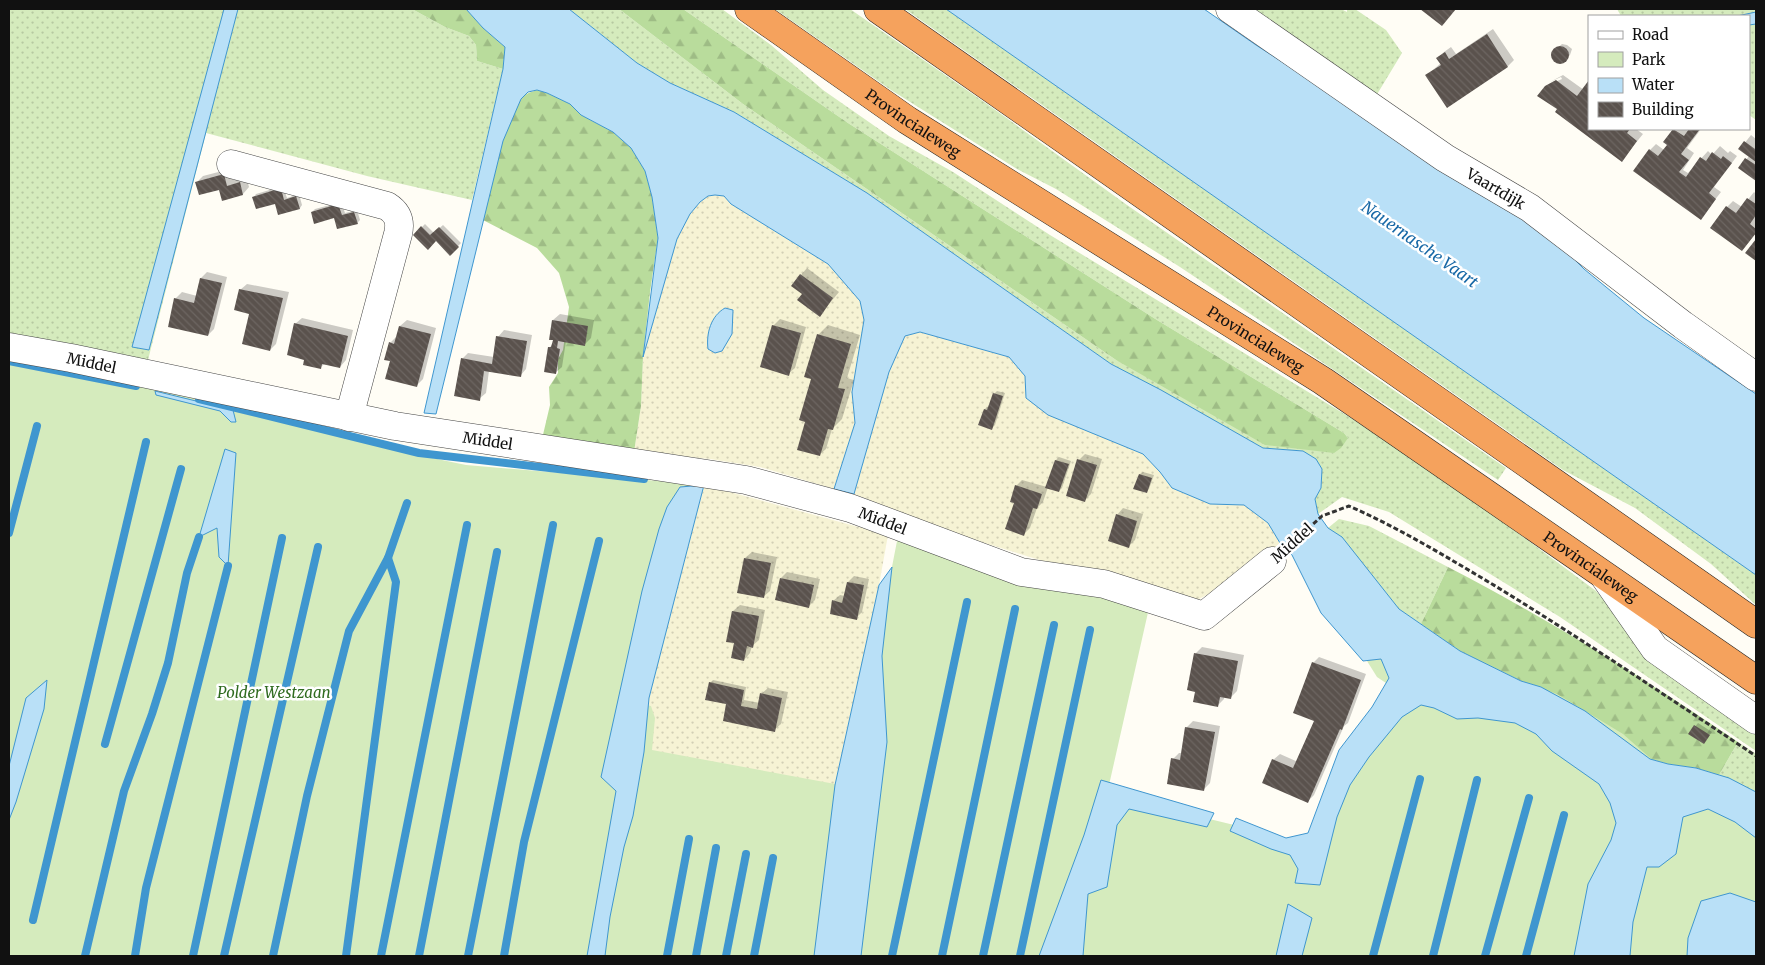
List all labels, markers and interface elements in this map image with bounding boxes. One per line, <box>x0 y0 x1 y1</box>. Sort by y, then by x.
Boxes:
legend <box>1588 15 1750 130</box>
text: Road <box>1632 25 1668 44</box>
text: Park <box>1632 50 1666 69</box>
text: Water <box>1631 75 1675 94</box>
street label: Provincialeweg <box>862 84 965 161</box>
text: Building <box>1632 100 1694 119</box>
street label: Vaartdijk <box>1462 163 1530 213</box>
water label: Nauernasche Vaart <box>1358 196 1482 292</box>
street label: Provincialeweg <box>1204 301 1308 376</box>
street label: Middel <box>65 348 119 377</box>
street label: Middel <box>462 427 515 454</box>
street label: Middel <box>856 503 910 538</box>
street label: Middel <box>1267 519 1317 567</box>
street label: Provincialeweg <box>1540 527 1642 605</box>
park label: Polder Westzaan <box>217 683 331 702</box>

